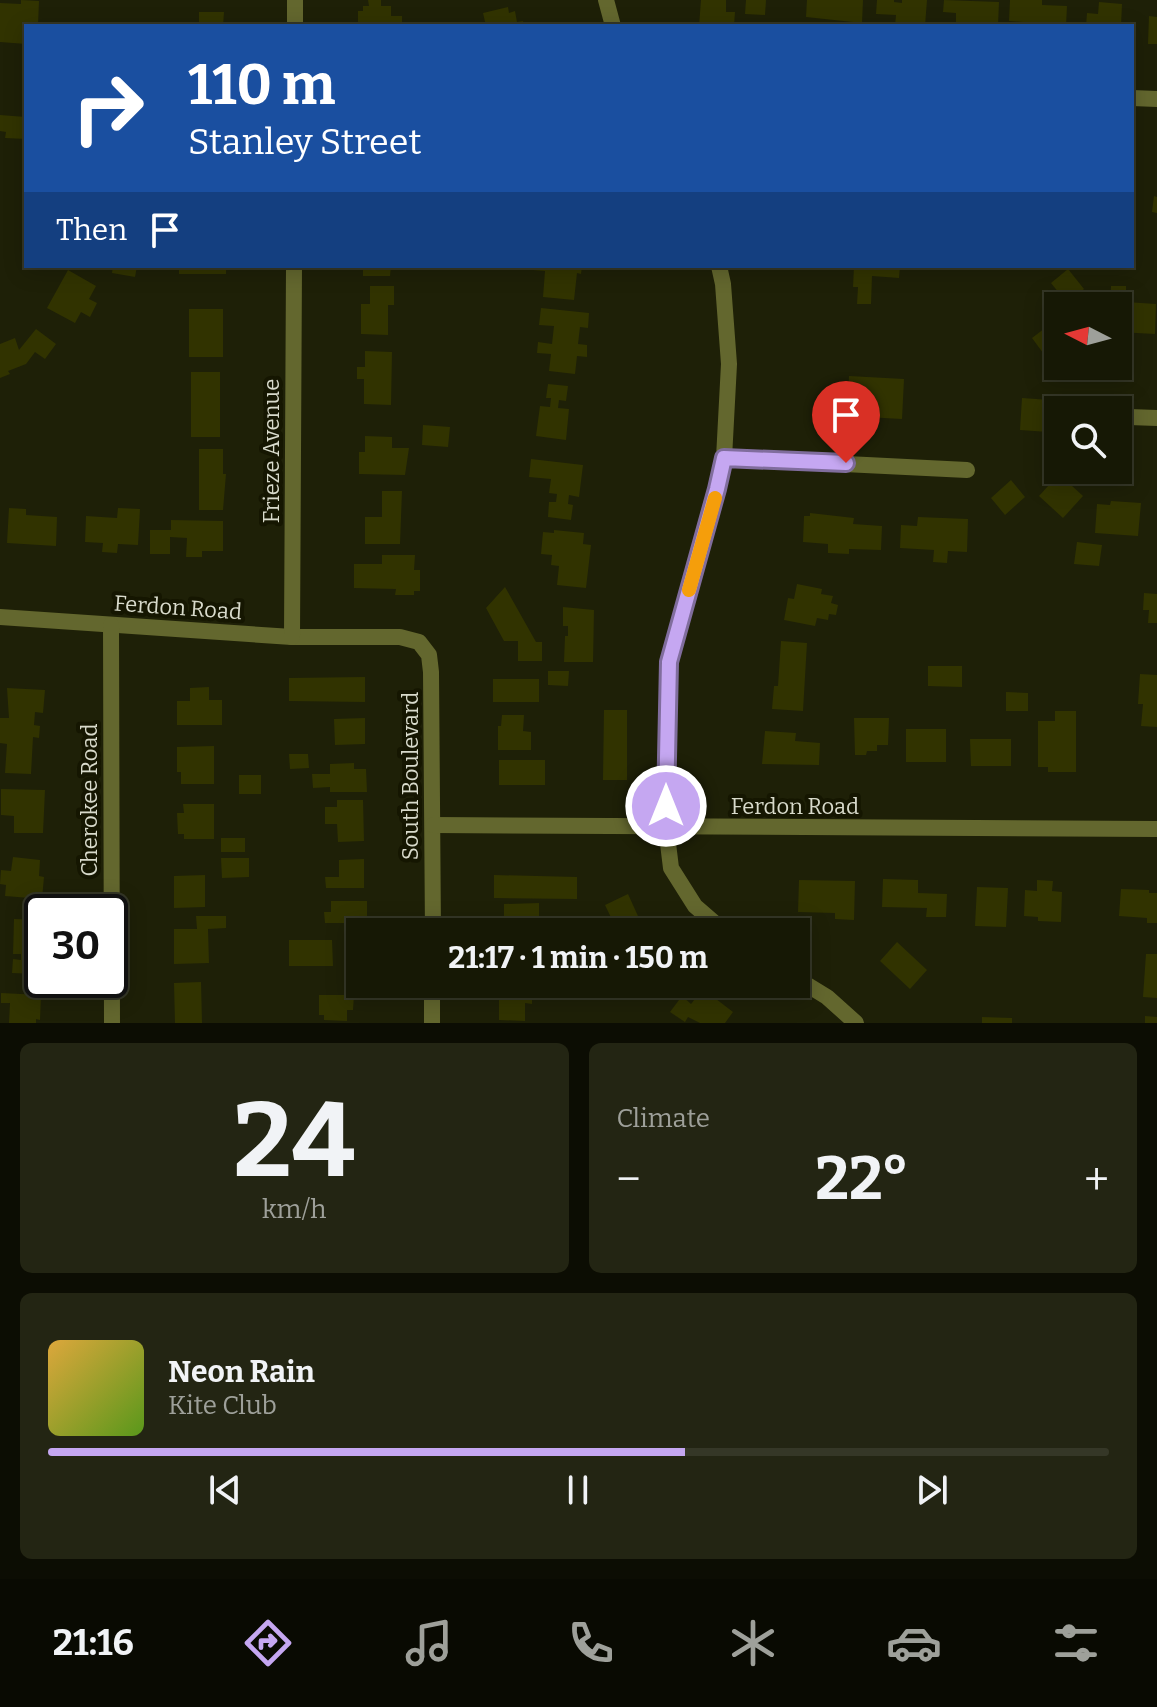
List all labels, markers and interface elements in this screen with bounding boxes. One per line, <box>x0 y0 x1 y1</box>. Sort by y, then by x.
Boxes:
text: 110 m <box>188 52 335 119</box>
icon: right <box>56 56 160 160</box>
text: Stanley Street <box>188 120 421 164</box>
icon: arrive <box>143 208 187 252</box>
text: Then <box>56 212 127 248</box>
north arrow <box>1044 292 1132 380</box>
map controls <box>1044 292 1132 484</box>
street label: Frieze Avenue <box>258 379 285 523</box>
pin <box>812 381 880 463</box>
icon: arrive <box>824 393 868 437</box>
button: search <box>1044 396 1132 484</box>
street label: Ferdon Road <box>113 590 243 625</box>
street label: South Boulevard <box>397 692 424 860</box>
street label: Cherokee Road <box>76 723 103 877</box>
position arrow <box>624 764 708 848</box>
street label: Ferdon Road <box>731 793 859 820</box>
speed limit sign: 30 <box>24 894 128 998</box>
text: 21:17 · 1 min · 150 m <box>448 940 708 976</box>
text: 24 <box>233 1079 355 1204</box>
text: Climate <box>617 1103 710 1134</box>
text: 22° <box>815 1143 909 1215</box>
text: − <box>617 1153 641 1206</box>
text: + <box>1084 1153 1109 1206</box>
text: km/h <box>262 1194 326 1225</box>
text: Neon Rain <box>168 1354 315 1390</box>
text: Kite Club <box>168 1390 277 1421</box>
icon: previous <box>203 1468 247 1512</box>
icon: pause <box>556 1468 600 1512</box>
icon: next <box>910 1468 954 1512</box>
icon: directions <box>240 1615 296 1671</box>
icon: music <box>401 1615 457 1671</box>
icon: phone <box>563 1615 619 1671</box>
icon: climate <box>725 1615 781 1671</box>
icon: car <box>886 1615 942 1671</box>
icon: filters <box>1048 1615 1104 1671</box>
text: 21:16 <box>53 1621 134 1665</box>

